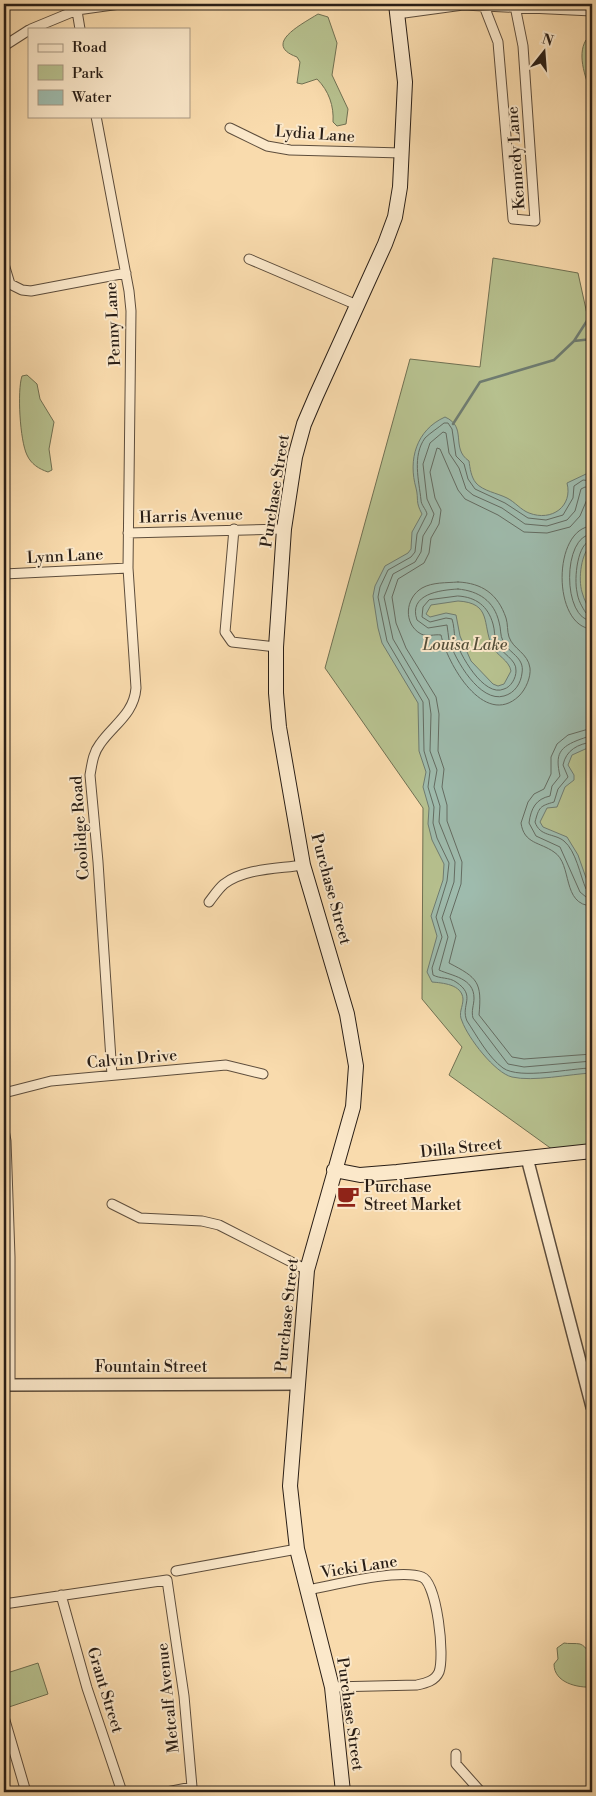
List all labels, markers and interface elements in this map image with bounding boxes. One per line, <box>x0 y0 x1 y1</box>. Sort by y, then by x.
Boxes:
legend <box>28 28 190 118</box>
north arrow <box>518 28 568 78</box>
text: N <box>540 30 555 51</box>
text: Road <box>72 38 107 57</box>
text: Park <box>72 64 104 83</box>
text: Water <box>71 88 112 107</box>
street label: Kennedy Lane <box>502 106 530 210</box>
street label: Lydia Lane <box>275 121 355 147</box>
street label: Penny Lane <box>101 281 125 367</box>
street label: Purchase Street <box>256 433 294 549</box>
street label: Harris Avenue <box>139 504 243 528</box>
street label: Lynn Lane <box>26 544 104 568</box>
park label: Louisa Lake <box>422 635 508 655</box>
street label: Coolidge Road <box>66 775 94 881</box>
street label: Purchase Street <box>307 831 356 947</box>
street label: Calvin Drive <box>86 1045 178 1073</box>
street label: Dilla Street <box>419 1134 503 1162</box>
place label: Purchase Street Market <box>364 1177 462 1215</box>
cafe icon: Purchase Street Market <box>335 1183 361 1209</box>
street label: Purchase Street <box>271 1257 303 1373</box>
street label: Fountain Street <box>95 1357 208 1377</box>
street label: Vicki Lane <box>318 1551 399 1583</box>
street label: Metcalf Avenue <box>152 1642 184 1754</box>
street label: Grant Street <box>82 1645 128 1736</box>
street label: Purchase Street <box>332 1656 368 1772</box>

